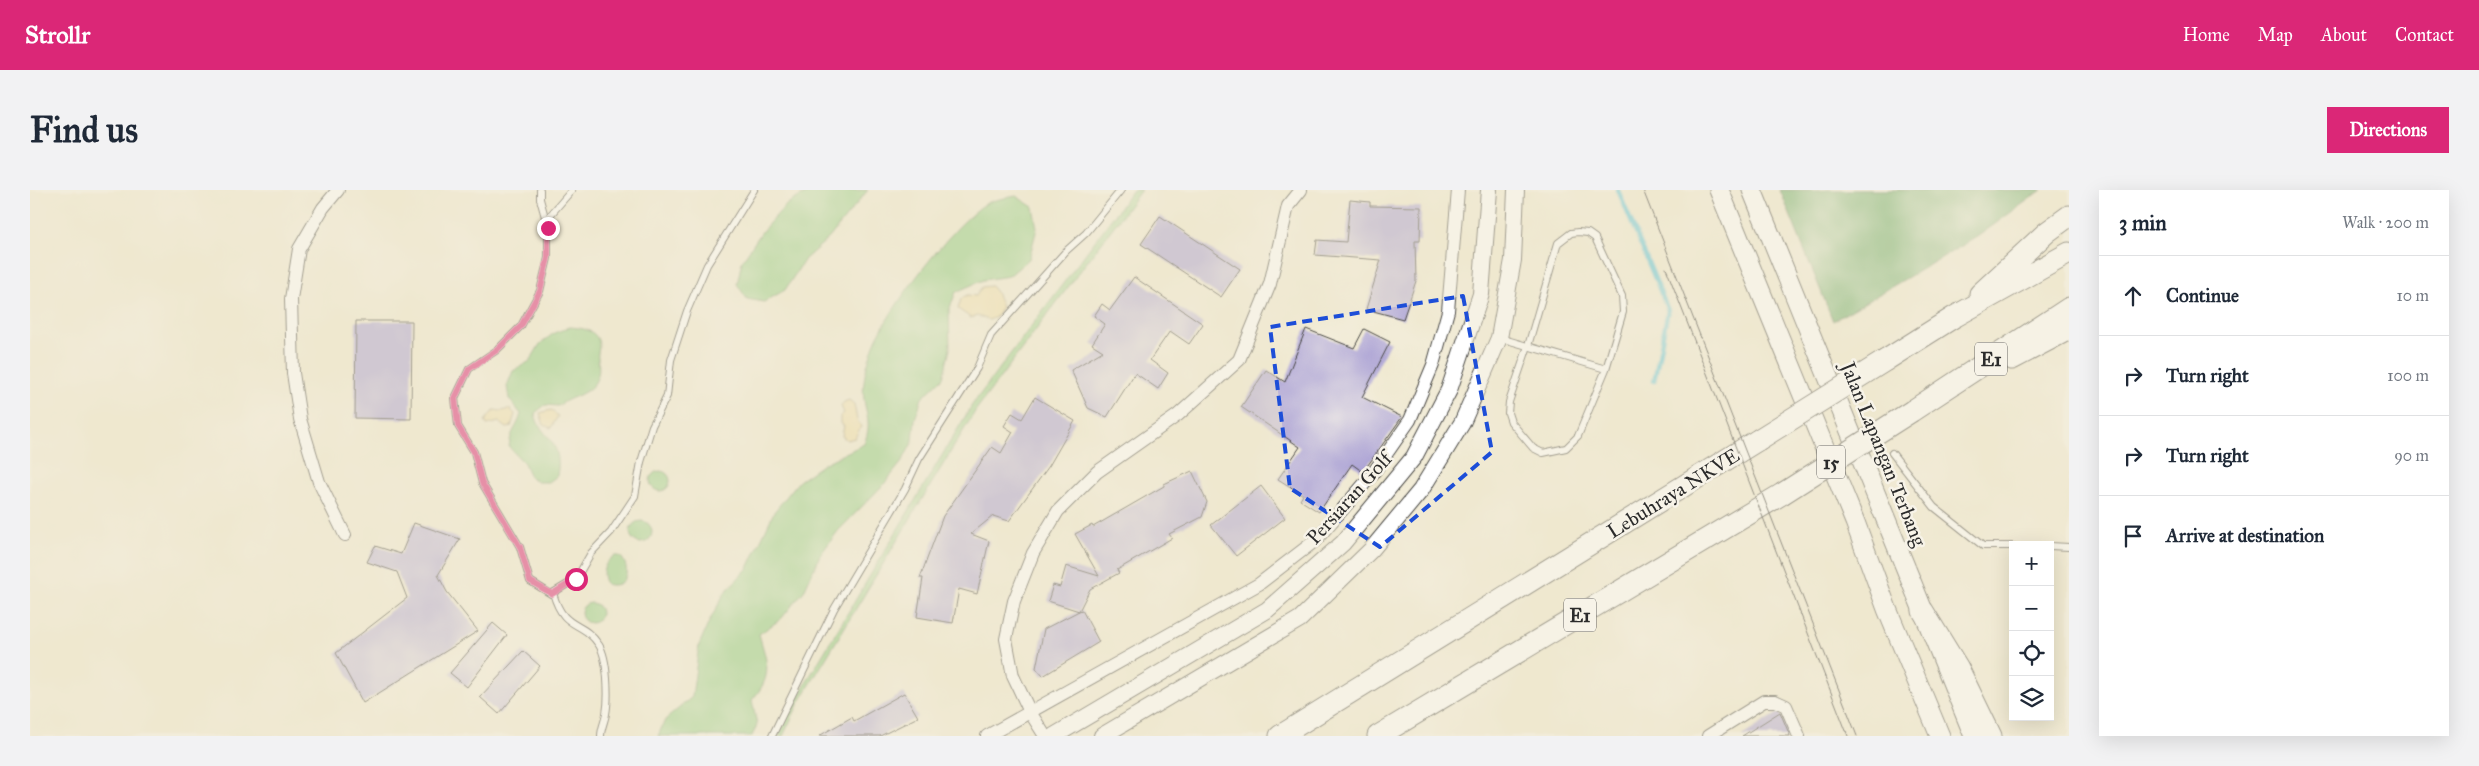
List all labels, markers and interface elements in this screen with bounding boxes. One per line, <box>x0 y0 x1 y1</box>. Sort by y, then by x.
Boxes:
text: Strollr <box>25 20 90 50</box>
text: Home <box>2183 24 2230 46</box>
text: Map <box>2258 24 2293 46</box>
text: About <box>2321 24 2367 46</box>
text: Contact <box>2395 24 2454 46</box>
button: Directions <box>2327 107 2449 153</box>
text: Find us <box>30 109 138 152</box>
text: 3 min <box>2119 210 2167 236</box>
text: Walk · 200 m <box>2342 213 2429 232</box>
route end <box>537 217 560 240</box>
icon: ahead <box>2119 282 2147 310</box>
text: Continue <box>2166 284 2239 307</box>
text: 10 m <box>2397 286 2429 305</box>
road number: E1 <box>1975 342 2007 375</box>
street label: Jalan Lapangan Terbang <box>1834 356 1932 551</box>
icon: right <box>2119 362 2147 390</box>
text: Turn right <box>2166 364 2249 387</box>
text: 100 m <box>2387 366 2429 385</box>
icon: right <box>2119 442 2147 470</box>
street label: Lebuhraya NKVE <box>1602 443 1744 543</box>
street label: Persiaran Golf <box>1301 444 1399 549</box>
text: Turn right <box>2166 444 2249 467</box>
road number: 15 <box>1817 446 1845 478</box>
text: 90 m <box>2394 446 2429 465</box>
icon: arrive <box>2119 522 2147 550</box>
text: Arrive at destination <box>2166 524 2324 547</box>
map controls <box>2009 541 2054 721</box>
button: + <box>2009 541 2054 586</box>
route start <box>565 568 588 591</box>
button: − <box>2009 586 2054 631</box>
road number: E1 <box>1564 598 1596 632</box>
button: locate <box>2009 631 2054 676</box>
button: layers <box>2009 676 2054 721</box>

